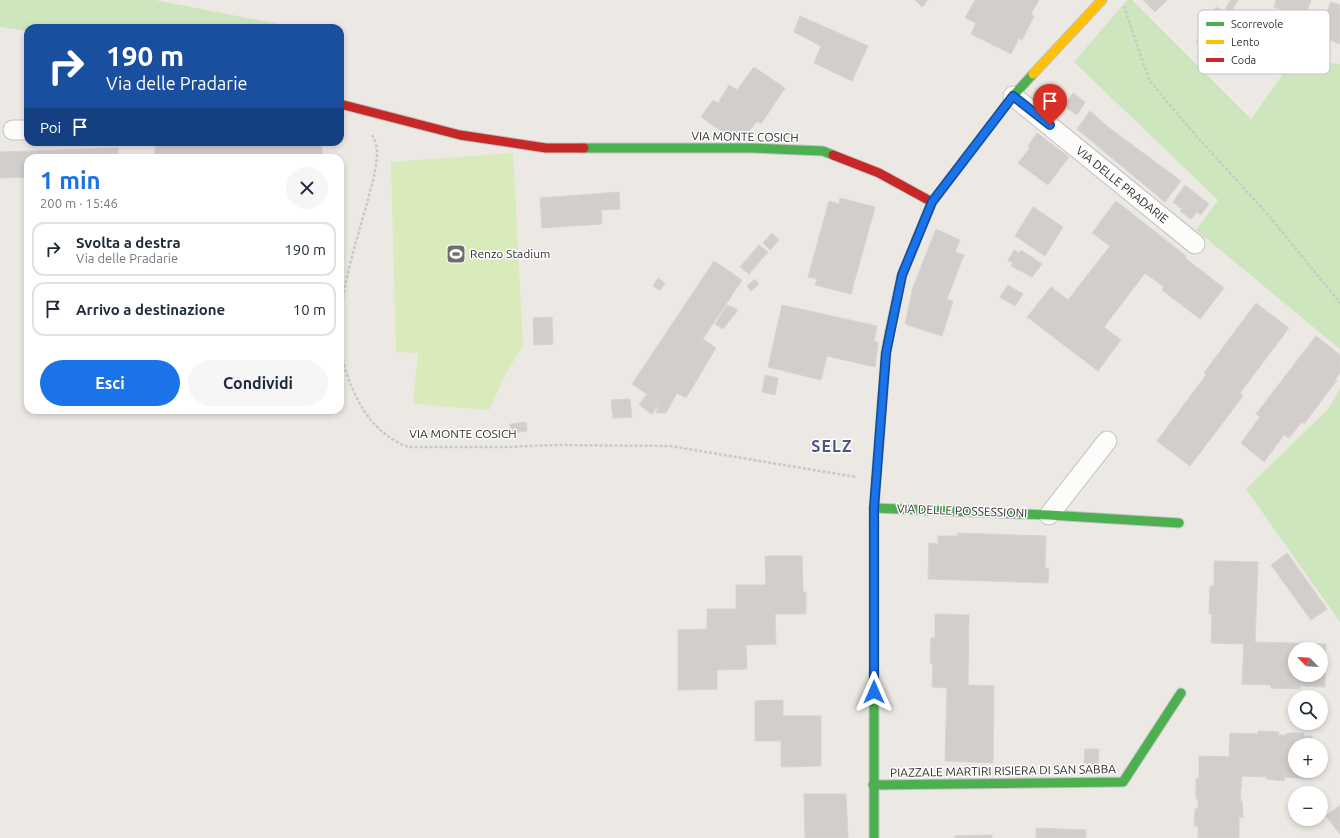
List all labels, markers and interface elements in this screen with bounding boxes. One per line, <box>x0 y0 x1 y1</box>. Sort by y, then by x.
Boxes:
legend <box>1198 10 1330 74</box>
text: Scorrevole <box>1231 18 1283 30</box>
text: Lento <box>1231 36 1260 48</box>
icon: right <box>40 40 92 92</box>
text: 190 m <box>106 40 184 71</box>
text: Coda <box>1231 54 1256 66</box>
text: Via delle Pradarie <box>106 73 247 93</box>
pin <box>1033 84 1067 125</box>
icon: arrive <box>1039 90 1061 112</box>
icon: arrive <box>69 116 91 138</box>
text: Poi <box>40 119 61 136</box>
street label: VIA MONTE COSICH <box>691 129 799 144</box>
street label: VIA DELLE PRADARIE <box>1074 144 1171 226</box>
text: 1 min <box>40 167 101 194</box>
button: close <box>286 167 328 209</box>
text: 200 m · 15:46 <box>40 196 118 210</box>
text: Svolta a destra <box>76 234 181 251</box>
icon: right <box>42 238 64 260</box>
text: 190 m <box>284 241 326 258</box>
sports icon: Renzo Stadium <box>445 243 467 265</box>
place label: Renzo Stadium <box>470 247 550 260</box>
text: Via delle Pradarie <box>76 251 178 265</box>
icon: arrive <box>42 298 64 320</box>
text: Arrivo a destinazione <box>76 301 225 318</box>
text: 10 m <box>293 301 326 318</box>
button: Esci <box>40 360 180 406</box>
button: Condividi <box>188 360 328 406</box>
street label: VIA MONTE COSICH <box>409 427 517 440</box>
district label: SELZ <box>811 437 853 455</box>
street label: VIA DELLE POSSESSIONI <box>897 502 1027 519</box>
north arrow <box>1288 642 1328 682</box>
map controls <box>1288 642 1328 826</box>
position arrow <box>853 671 895 713</box>
button: search <box>1288 690 1328 730</box>
button: + <box>1288 738 1328 778</box>
street label: PIAZZALE MARTIRI RISIERA DI SAN SABBA <box>890 762 1116 779</box>
button: − <box>1288 786 1328 826</box>

